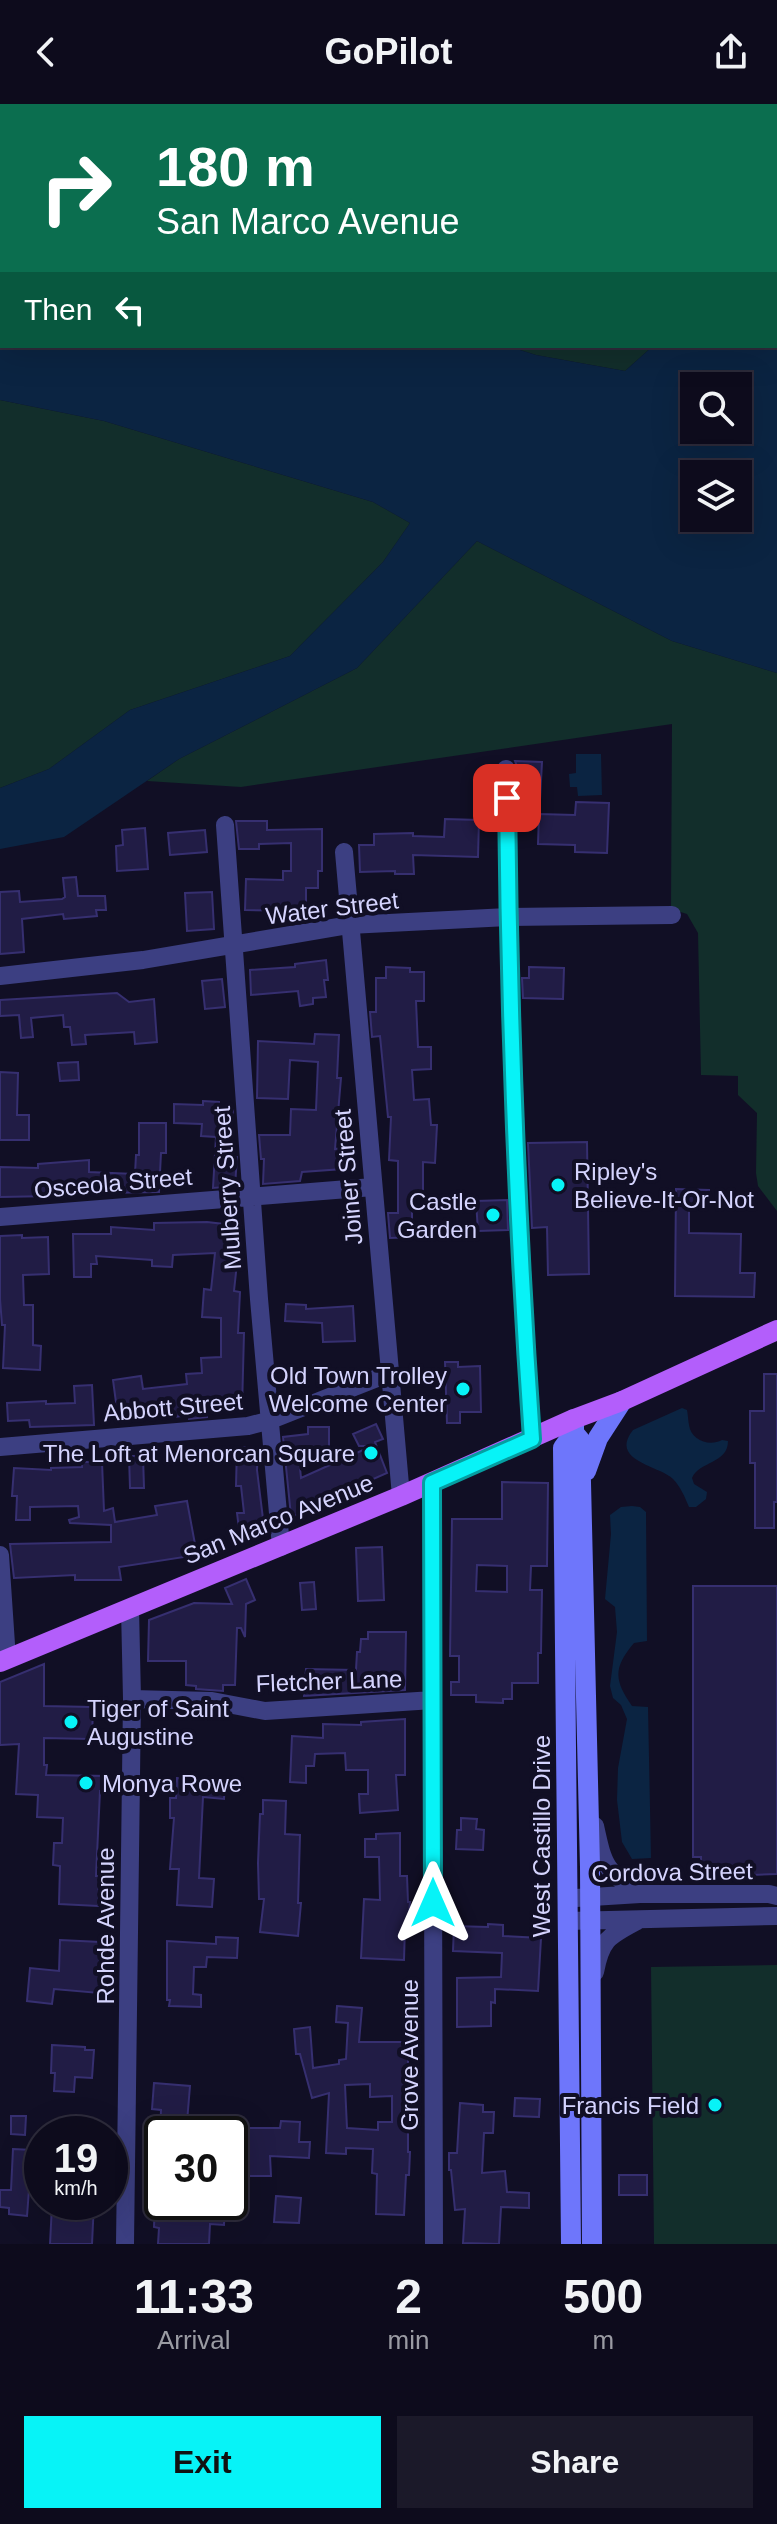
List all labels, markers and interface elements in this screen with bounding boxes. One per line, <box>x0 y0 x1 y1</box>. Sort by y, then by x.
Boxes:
icon: back <box>24 30 68 74</box>
icon: share <box>709 30 753 74</box>
text: GoPilot <box>325 31 453 72</box>
text: 180 m <box>156 135 315 198</box>
icon: right <box>24 136 128 240</box>
text: San Marco Avenue <box>156 201 460 242</box>
icon: left <box>108 288 152 332</box>
text: Then <box>24 293 92 326</box>
map controls <box>680 372 752 532</box>
button: search <box>680 372 752 444</box>
button: layers <box>680 460 752 532</box>
pin <box>473 764 541 832</box>
icon: arrive <box>485 776 529 820</box>
street label: Water Street <box>264 886 400 930</box>
street label: Mulberry Street <box>208 1105 246 1271</box>
street label: Joiner Street <box>329 1108 367 1246</box>
place label: Ripley's Believe-It-Or-Not <box>574 1158 754 1213</box>
street label: Osceola Street <box>33 1163 194 1203</box>
marker: Ripley's Believe-It-Or-Not <box>549 1176 567 1194</box>
place label: Castle Garden <box>397 1188 477 1243</box>
marker: Castle Garden <box>484 1206 502 1224</box>
place label: Old Town Trolley Welcome Center <box>269 1362 447 1417</box>
marker: Old Town Trolley Welcome Center <box>454 1380 472 1398</box>
street label: Abbott Street <box>102 1387 244 1427</box>
place label: The Loft at Menorcan Square <box>43 1440 355 1467</box>
marker: The Loft at Menorcan Square <box>362 1444 380 1462</box>
street label: San Marco Avenue <box>179 1469 377 1569</box>
street label: Fletcher Lane <box>255 1665 403 1697</box>
place label: Tiger of Saint Augustine <box>87 1695 229 1750</box>
marker: Tiger of Saint Augustine <box>62 1713 80 1731</box>
street label: West Castillo Drive <box>528 1735 555 1937</box>
place label: Monya Rowe <box>102 1770 242 1797</box>
marker: Monya Rowe <box>77 1774 95 1792</box>
street label: Rohde Avenue <box>92 1847 119 2005</box>
street label: Cordova Street <box>591 1857 753 1887</box>
position arrow <box>391 1861 475 1945</box>
street label: Grove Avenue <box>396 1979 423 2131</box>
place label: Francis Field <box>562 2092 699 2119</box>
marker: Francis Field <box>706 2096 724 2114</box>
speed limit sign: 30 <box>144 2116 248 2220</box>
text: 19 <box>54 2136 98 2180</box>
text: km/h <box>54 2177 98 2199</box>
text: 11:33 <box>134 2270 254 2323</box>
text: 2 <box>395 2270 422 2323</box>
text: 500 <box>563 2270 643 2323</box>
text: Arrival <box>157 2325 231 2355</box>
text: min <box>388 2325 429 2355</box>
text: m <box>592 2325 614 2355</box>
button: Exit <box>24 2416 381 2508</box>
button: Share <box>397 2416 753 2508</box>

